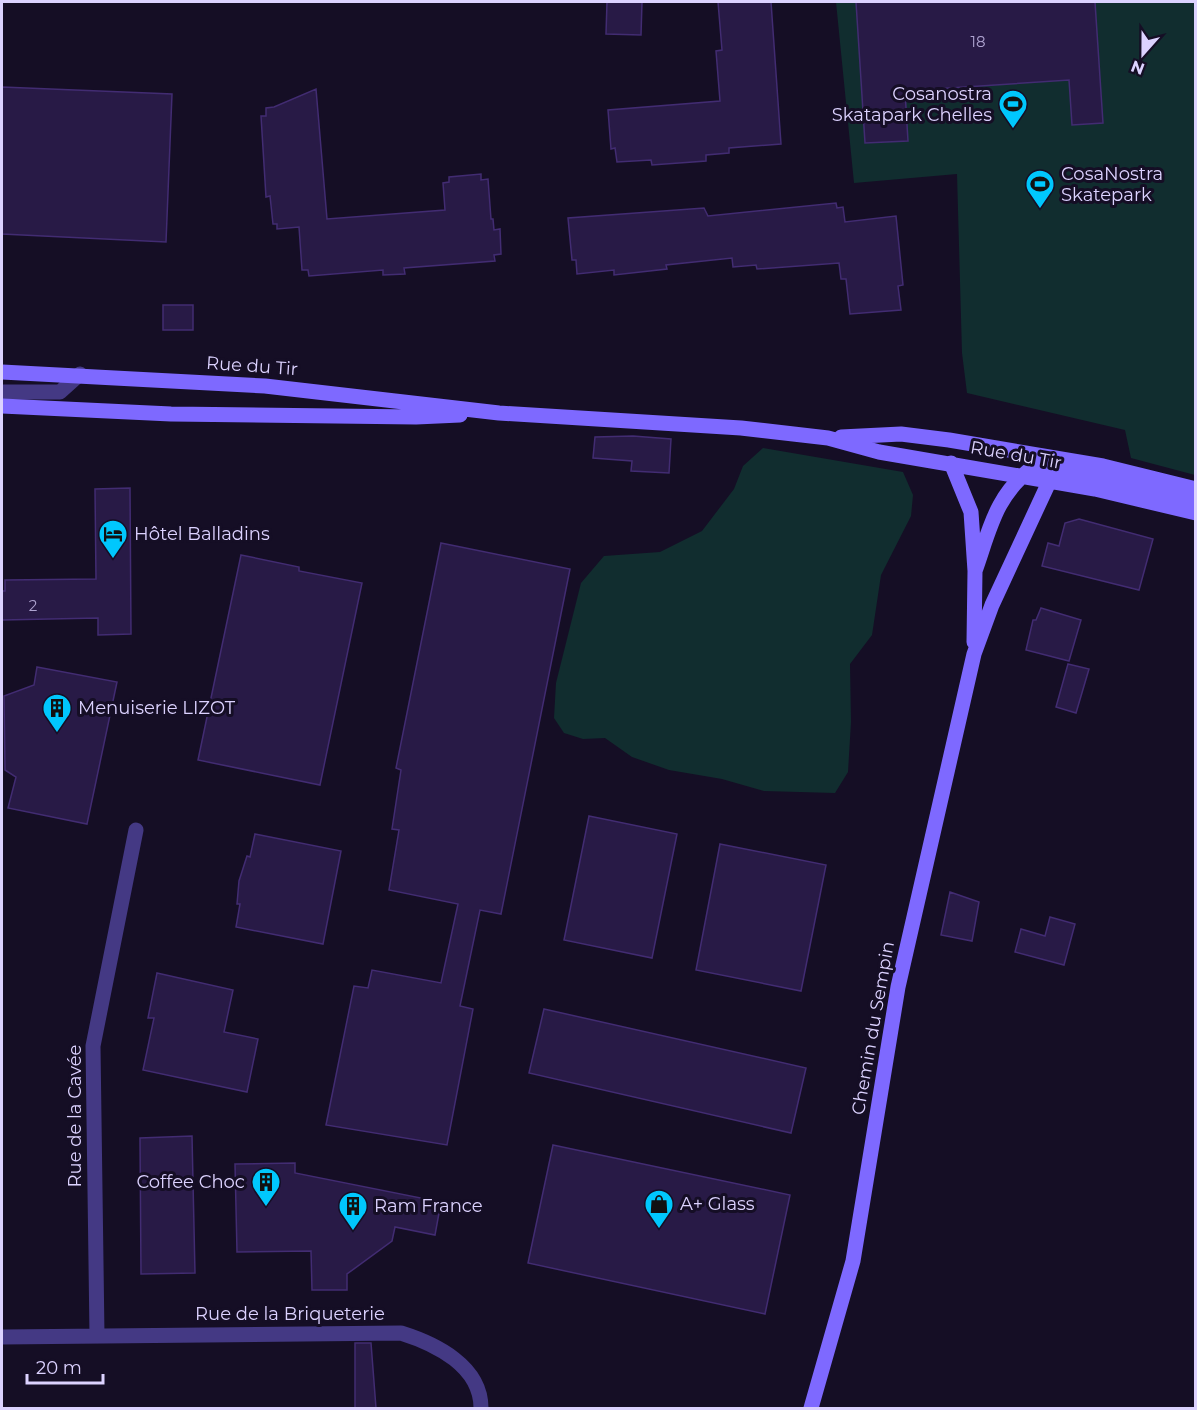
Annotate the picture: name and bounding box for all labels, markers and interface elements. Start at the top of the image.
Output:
north arrow [1113,24,1173,84]
house number: 18 [971,32,986,51]
text: N [1128,56,1147,79]
place label: Cosanostra Skatapark Chelles [832,83,992,126]
sports icon: Cosanostra Skatapark Chelles [997,88,1029,130]
place label: CosaNostra Skatepark [1061,163,1163,206]
sports icon: CosaNostra Skatepark [1024,168,1056,210]
street label: Rue du Tir [205,352,299,380]
street label: Rue du Tir [969,436,1063,474]
hotel icon: Hôtel Balladins [97,518,129,560]
place label: Hôtel Balladins [134,523,270,545]
house number: 2 [29,596,37,615]
building icon: Menuiserie LIZOT [41,692,73,734]
place label: Menuiserie LIZOT [78,697,236,719]
street label: Chemin du Sempin [847,939,899,1117]
street label: Rue de la Cavée [64,1044,86,1187]
building icon: Coffee Choc [250,1166,282,1208]
place label: Coffee Choc [136,1171,245,1193]
shop icon: A+ Glass [643,1188,675,1230]
building icon: Ram France [337,1190,369,1232]
place label: A+ Glass [680,1193,755,1215]
place label: Ram France [374,1195,483,1217]
street label: Rue de la Briqueterie [195,1303,385,1325]
scale bar [27,1347,104,1385]
text: 20 m [36,1357,82,1379]

